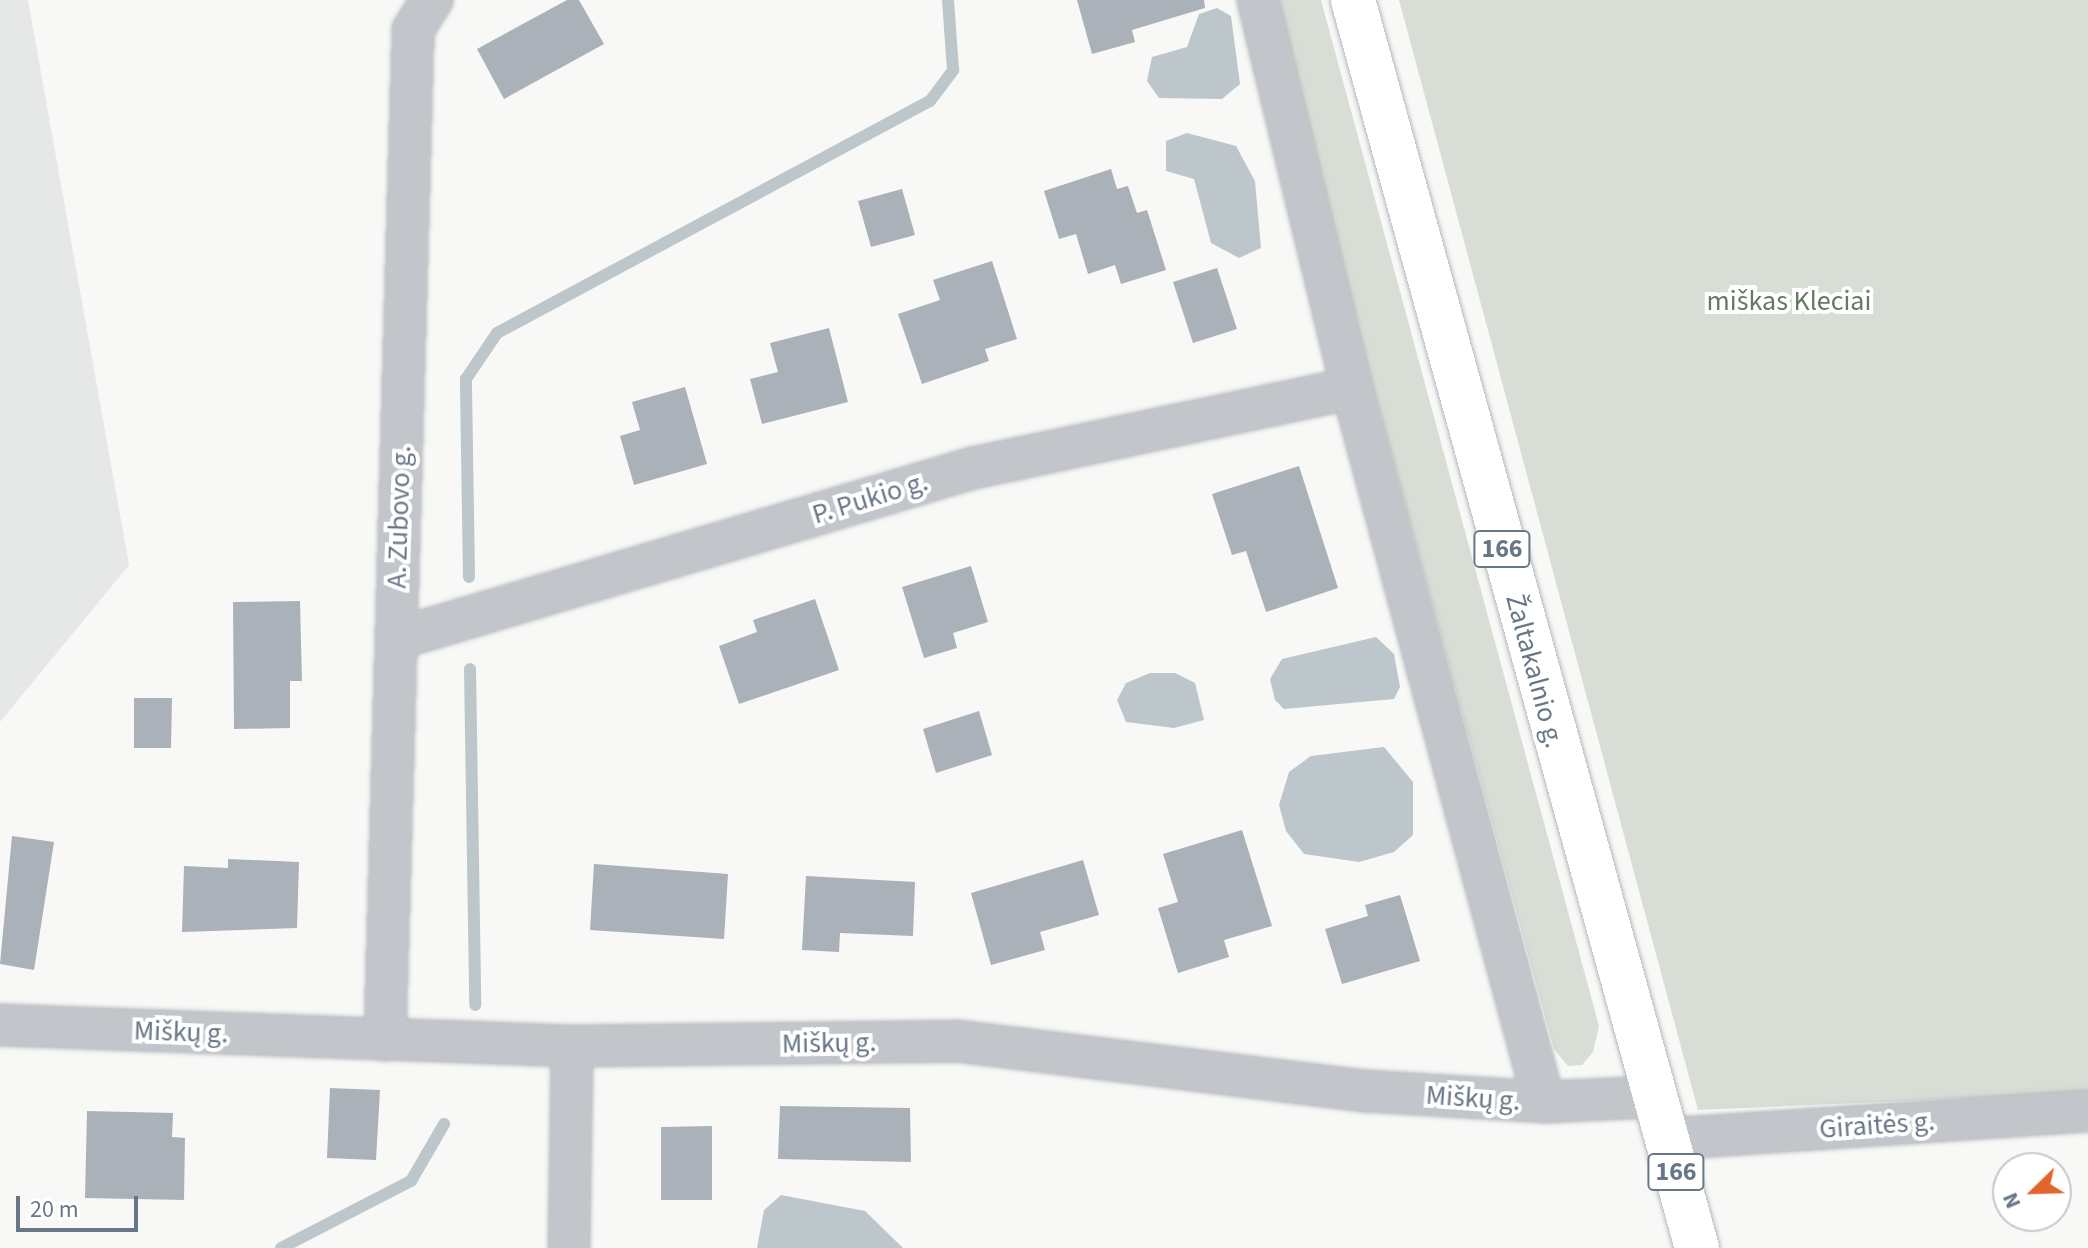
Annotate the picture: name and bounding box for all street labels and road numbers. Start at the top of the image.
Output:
street label: A. Zubovo g. [380,445,418,589]
street label: P. Pukio g. [808,465,932,531]
road number: 166 [1472,527,1532,571]
street label: Žaltakalnio g. [1498,590,1572,752]
street label: Miškų g. [133,1014,229,1050]
street label: Miškų g. [782,1025,876,1061]
street label: Miškų g. [1425,1078,1521,1118]
street label: Giraitės g. [1818,1104,1936,1146]
road number: 166 [1646,1150,1706,1194]

